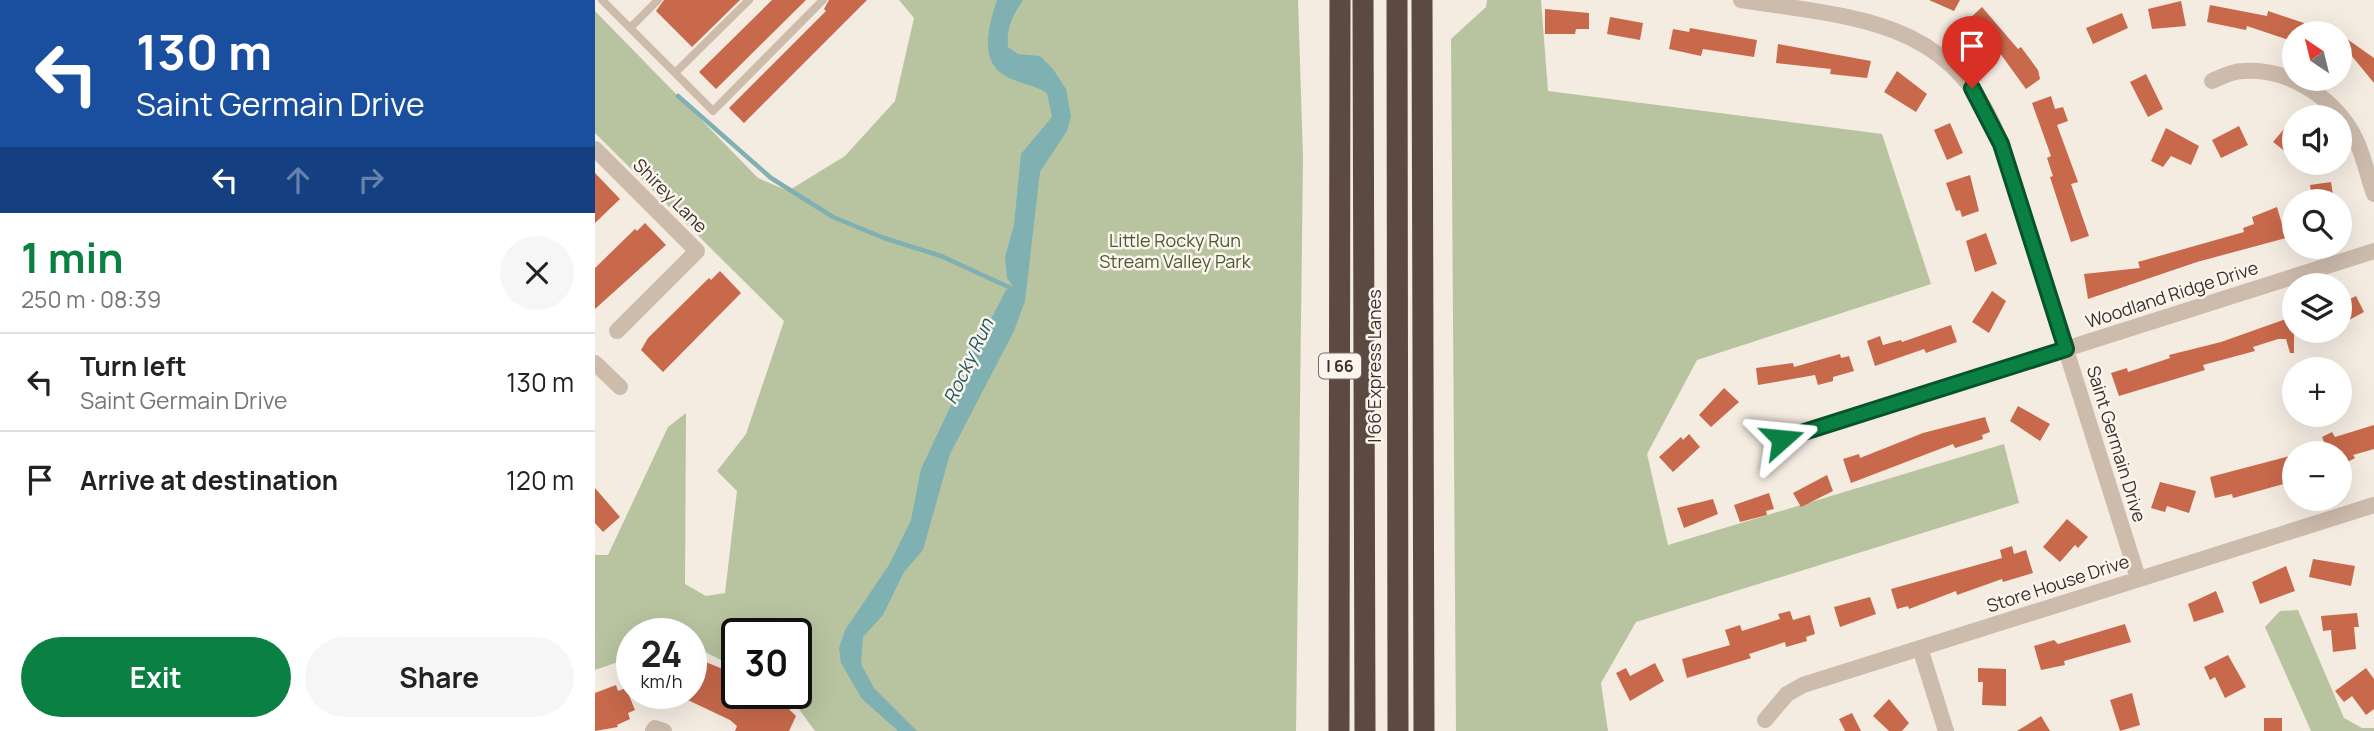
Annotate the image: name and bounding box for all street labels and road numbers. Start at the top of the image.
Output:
street label: Shirey Lane [628,153,713,238]
street label: Woodland Ridge Drive [2082,255,2261,333]
street label: I 66 Express Lanes [1362,289,1386,443]
road number: I 66 [1319,354,1361,378]
street label: Saint Germain Drive [2082,363,2152,525]
street label: Store House Drive [1983,549,2132,617]

